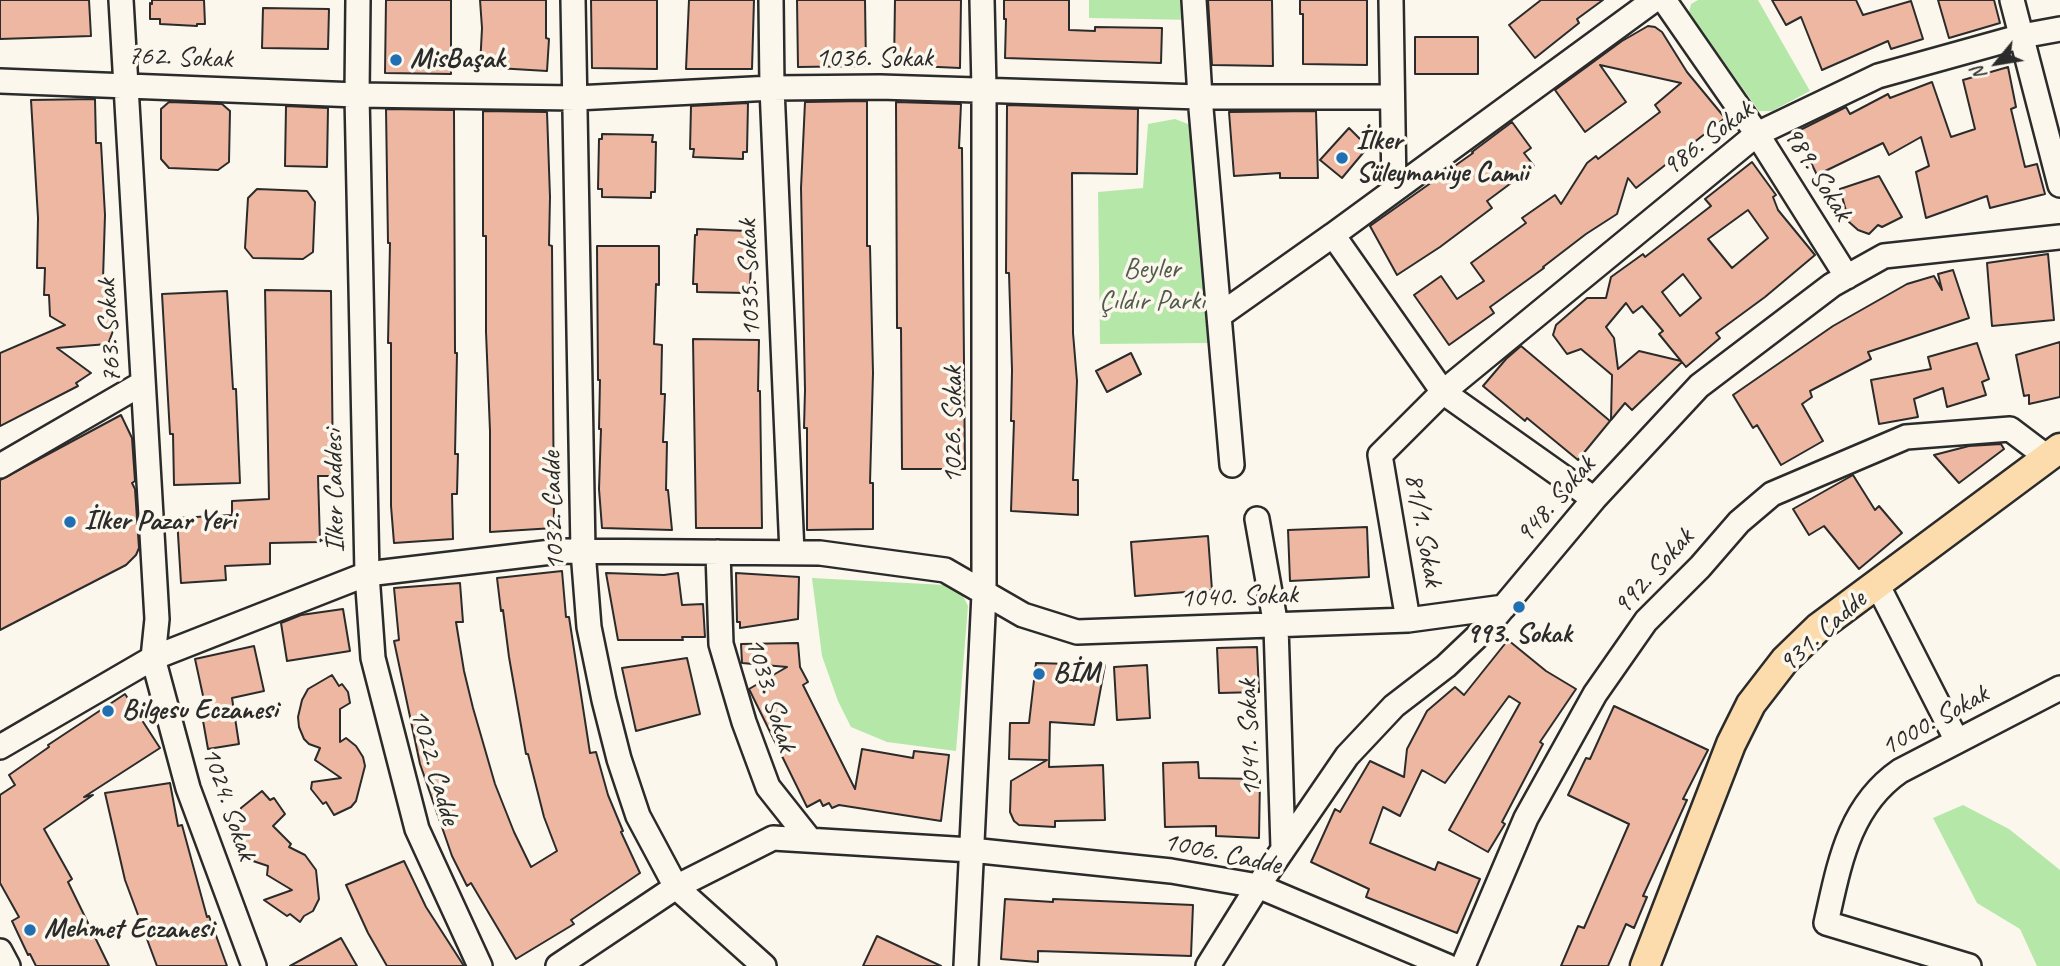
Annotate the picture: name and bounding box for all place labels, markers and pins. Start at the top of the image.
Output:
place label: MisBaşak [410,43,505,77]
marker: MisBaşak [388,52,404,68]
place label: İlker Süleymaniye Camii [1356,125,1528,191]
marker: İlker Süleymaniye Camii [1334,150,1350,166]
place label: İlker Pazar Yeri [84,505,236,539]
marker: İlker Pazar Yeri [62,514,78,530]
marker: 993. Sokak [1511,599,1527,615]
place label: 993. Sokak [1466,618,1572,652]
place label: BİM [1053,657,1099,691]
marker: BİM [1031,666,1047,682]
place label: Bilgesu Eczanesi [122,694,278,728]
marker: Bilgesu Eczanesi [100,703,116,719]
place label: Mehmet Eczanesi [44,913,213,947]
marker: Mehmet Eczanesi [22,922,38,938]

